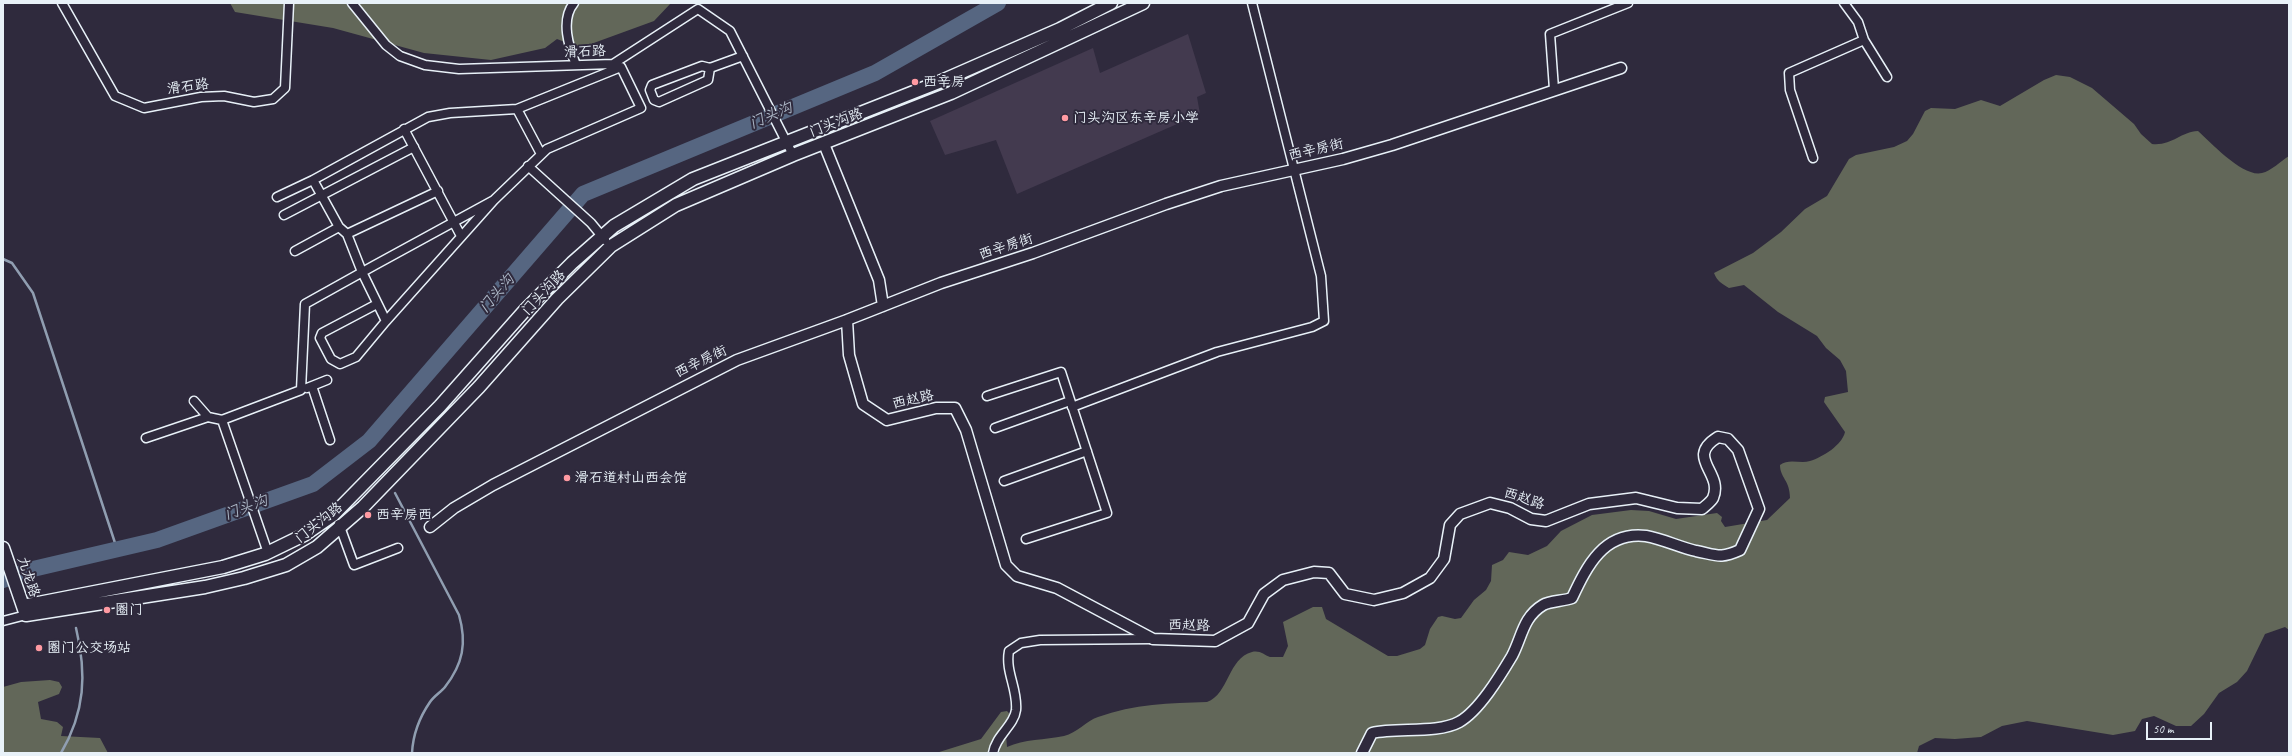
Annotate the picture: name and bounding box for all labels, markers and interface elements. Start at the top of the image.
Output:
street label: 滑石路 [564,43,606,61]
place label: 西辛房 [923,74,965,90]
street label: 滑石路 [166,76,210,98]
marker: 西辛房 [910,77,920,87]
water label: 门头沟 [747,99,795,133]
street label: 门头沟路 [807,105,865,141]
place label: 门头沟区东辛房小学 [1073,110,1199,126]
marker: 门头沟区东辛房小学 [1060,113,1070,123]
street label: 西辛房街 [1287,136,1345,164]
street label: 西辛房街 [977,230,1035,264]
street label: 门头沟路 [519,267,569,319]
water label: 门头沟 [475,271,519,317]
street label: 西辛房街 [672,342,730,382]
street label: 西赵路 [891,387,935,413]
place label: 滑石道村山西会馆 [575,470,687,486]
marker: 滑石道村山西会馆 [562,473,572,483]
street label: 西赵路 [1501,485,1547,513]
water label: 门头沟 [222,492,270,524]
street label: 门头沟路 [292,499,346,547]
place label: 西辛房西 [376,507,432,523]
marker: 西辛房西 [363,510,373,520]
street label: 九龙路 [13,554,43,600]
place label: 圈门 [115,602,143,618]
marker: 圈门 [102,605,112,615]
street label: 西赵路 [1168,617,1210,635]
place label: 圈门公交场站 [47,640,131,656]
marker: 圈门公交场站 [34,643,44,653]
scale bar [2148,714,2214,740]
text: 50 m [2153,721,2173,737]

